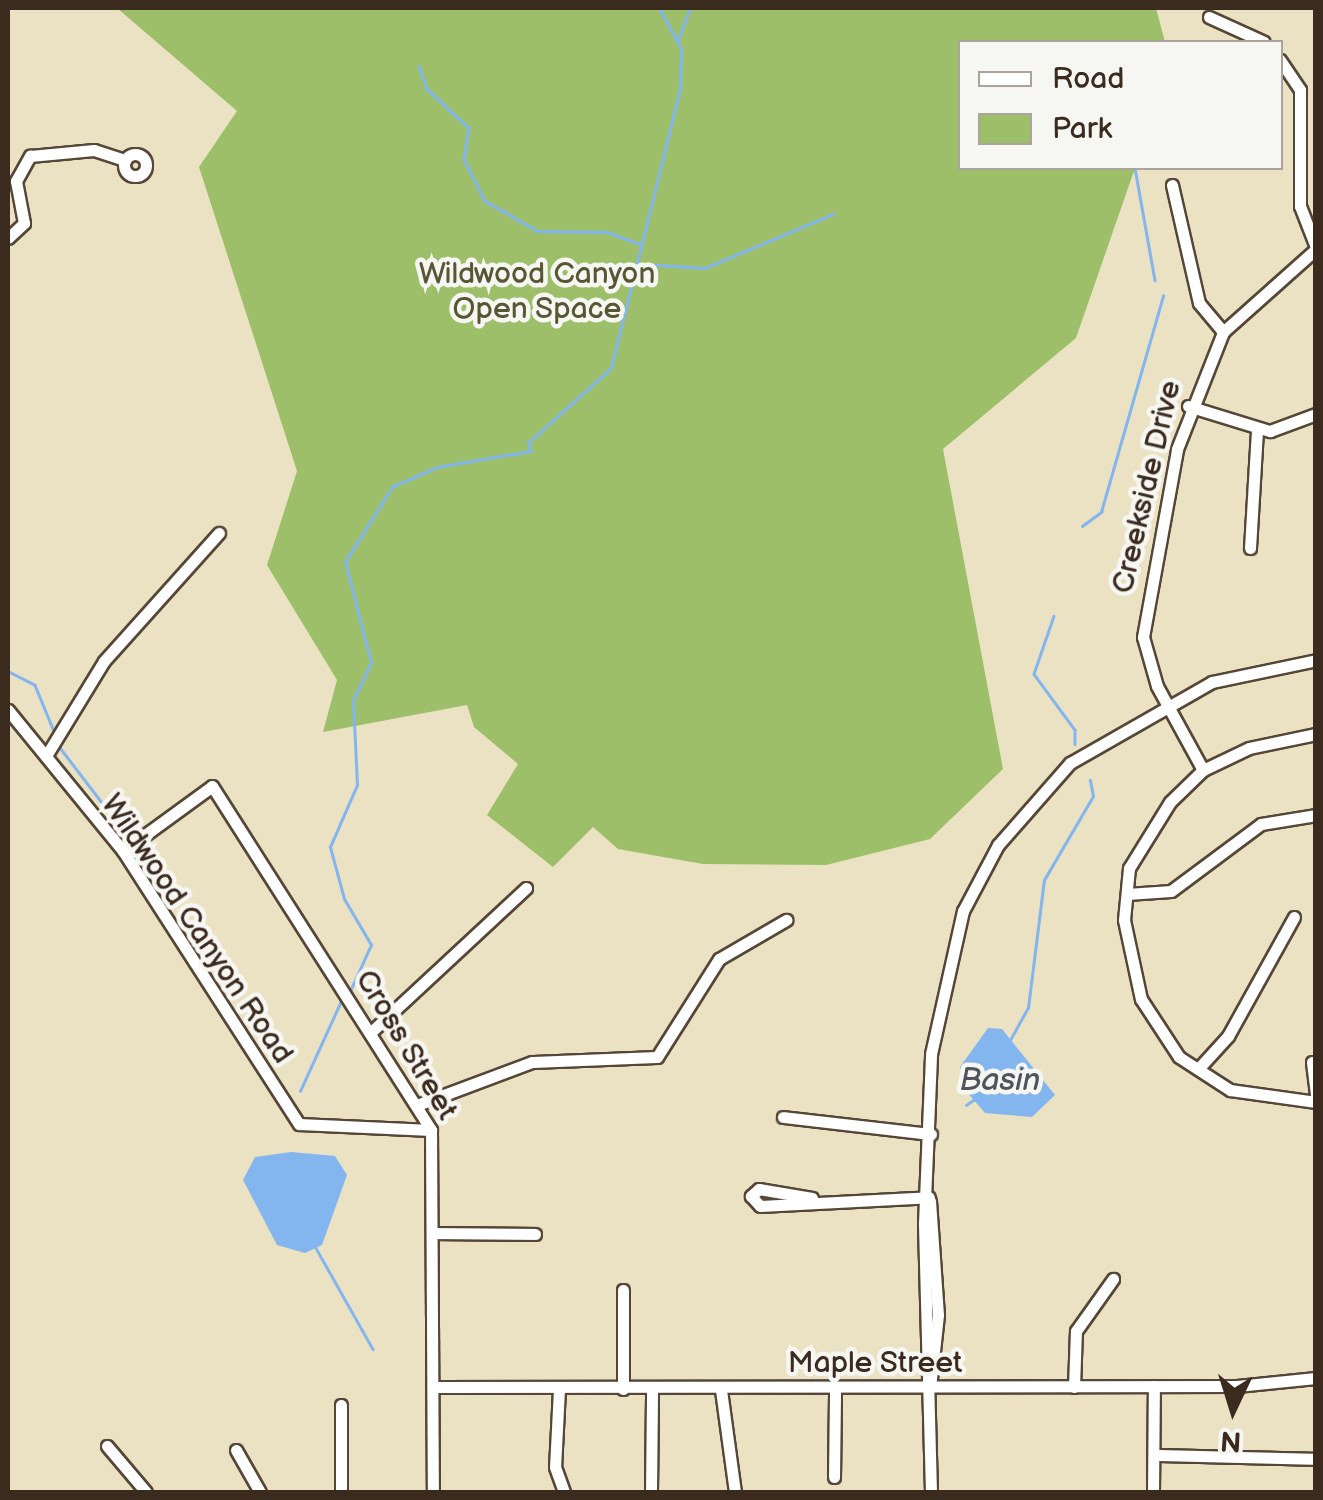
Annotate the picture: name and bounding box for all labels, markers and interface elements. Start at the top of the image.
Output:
legend [958,40,1283,170]
text: Road [1052,61,1125,97]
text: Park [1052,111,1112,147]
park label: Wildwood Canyon Open Space [419,256,655,326]
street label: Creekside Drive [1105,377,1189,597]
street label: Wildwood Canyon Road [93,787,301,1071]
street label: Cross Street [347,963,465,1127]
water label: Basin [960,1062,1040,1100]
street label: Maple Street [787,1345,963,1381]
north arrow [1183,1360,1283,1460]
text: N [1219,1423,1243,1458]

